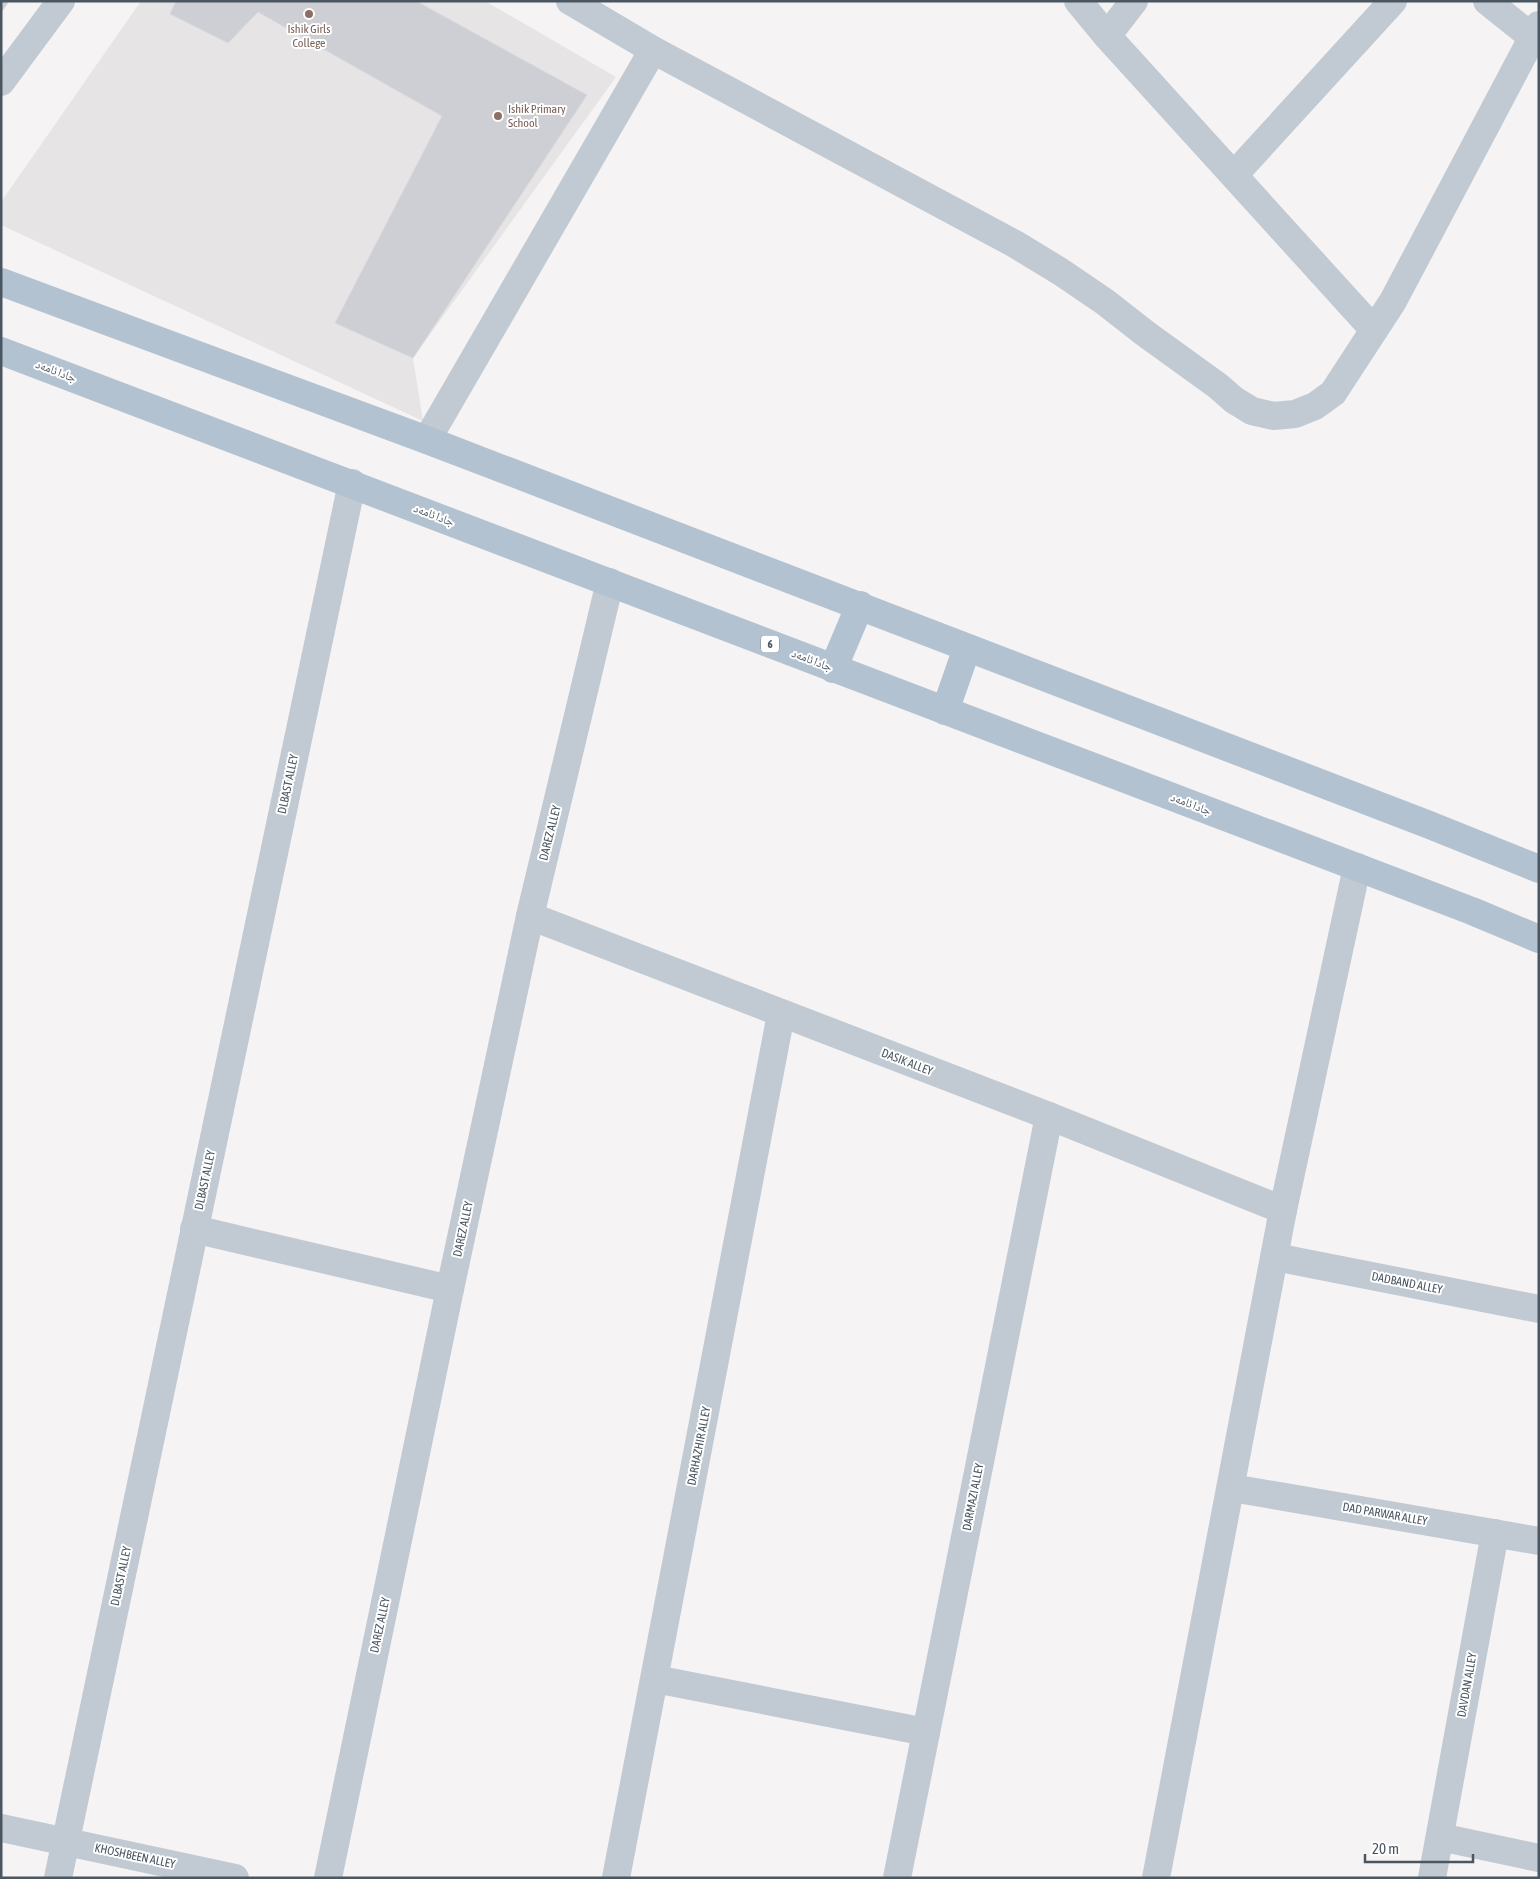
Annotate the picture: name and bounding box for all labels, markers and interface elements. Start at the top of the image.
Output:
marker: Ishik Girls College [303,8,315,20]
place label: Ishik Girls College [288,22,330,50]
place label: Ishik Primary School [508,102,566,130]
marker: Ishik Primary School [492,110,504,122]
street label: جادا ئامەد [34,357,79,385]
street label: جادا ئامەد [412,501,457,529]
road number: 6 [761,636,779,652]
street label: جادا ئامەد [790,646,835,674]
street label: DLBAST ALLEY [275,752,301,815]
street label: جادا ئامەد [1169,790,1214,818]
street label: DAREZ ALLEY [536,803,564,862]
street label: DASIK ALLEY [879,1046,935,1078]
street label: DLBAST ALLEY [192,1148,218,1211]
street label: DAREZ ALLEY [450,1199,476,1258]
street label: DADBAND ALLEY [1370,1269,1444,1297]
street label: DARHAZHIR ALLEY [684,1405,714,1487]
street label: DARMAZI ALLEY [960,1462,987,1532]
street label: DAD PARWAR ALLEY [1342,1500,1429,1528]
street label: DLBAST ALLEY [108,1544,134,1607]
street label: DAREZ ALLEY [367,1595,393,1654]
street label: DAVDAN ALLEY [1454,1651,1480,1718]
scale bar [1365,1832,1472,1864]
text: 20 m [1372,1840,1399,1857]
street label: KHOSHBEEN ALLEY [93,1841,177,1872]

